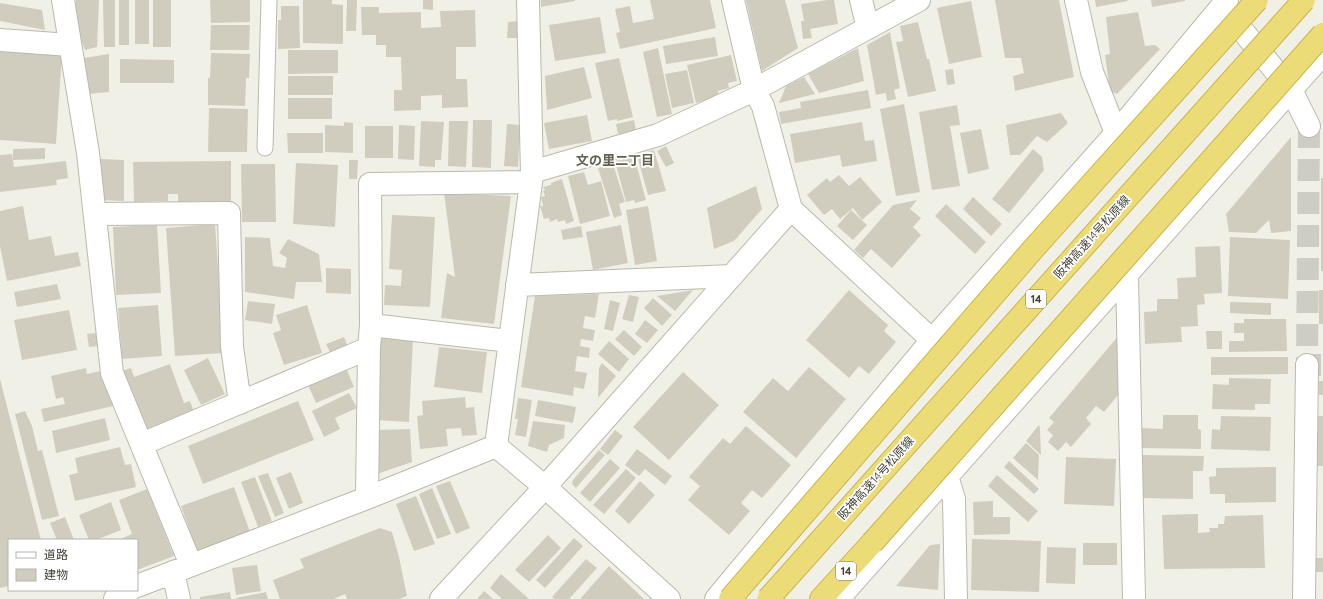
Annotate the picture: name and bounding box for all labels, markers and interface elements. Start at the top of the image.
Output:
district label: 文の里二丁目 [576,152,654,168]
street label: 阪神高速14号松原線 [1050,192,1133,281]
road number: 14 [1026,290,1046,308]
street label: 阪神高速14号松原線 [834,433,917,522]
legend [8,539,138,591]
text: 道路 [44,547,68,562]
road number: 14 [836,562,856,580]
text: 建物 [44,567,68,582]

